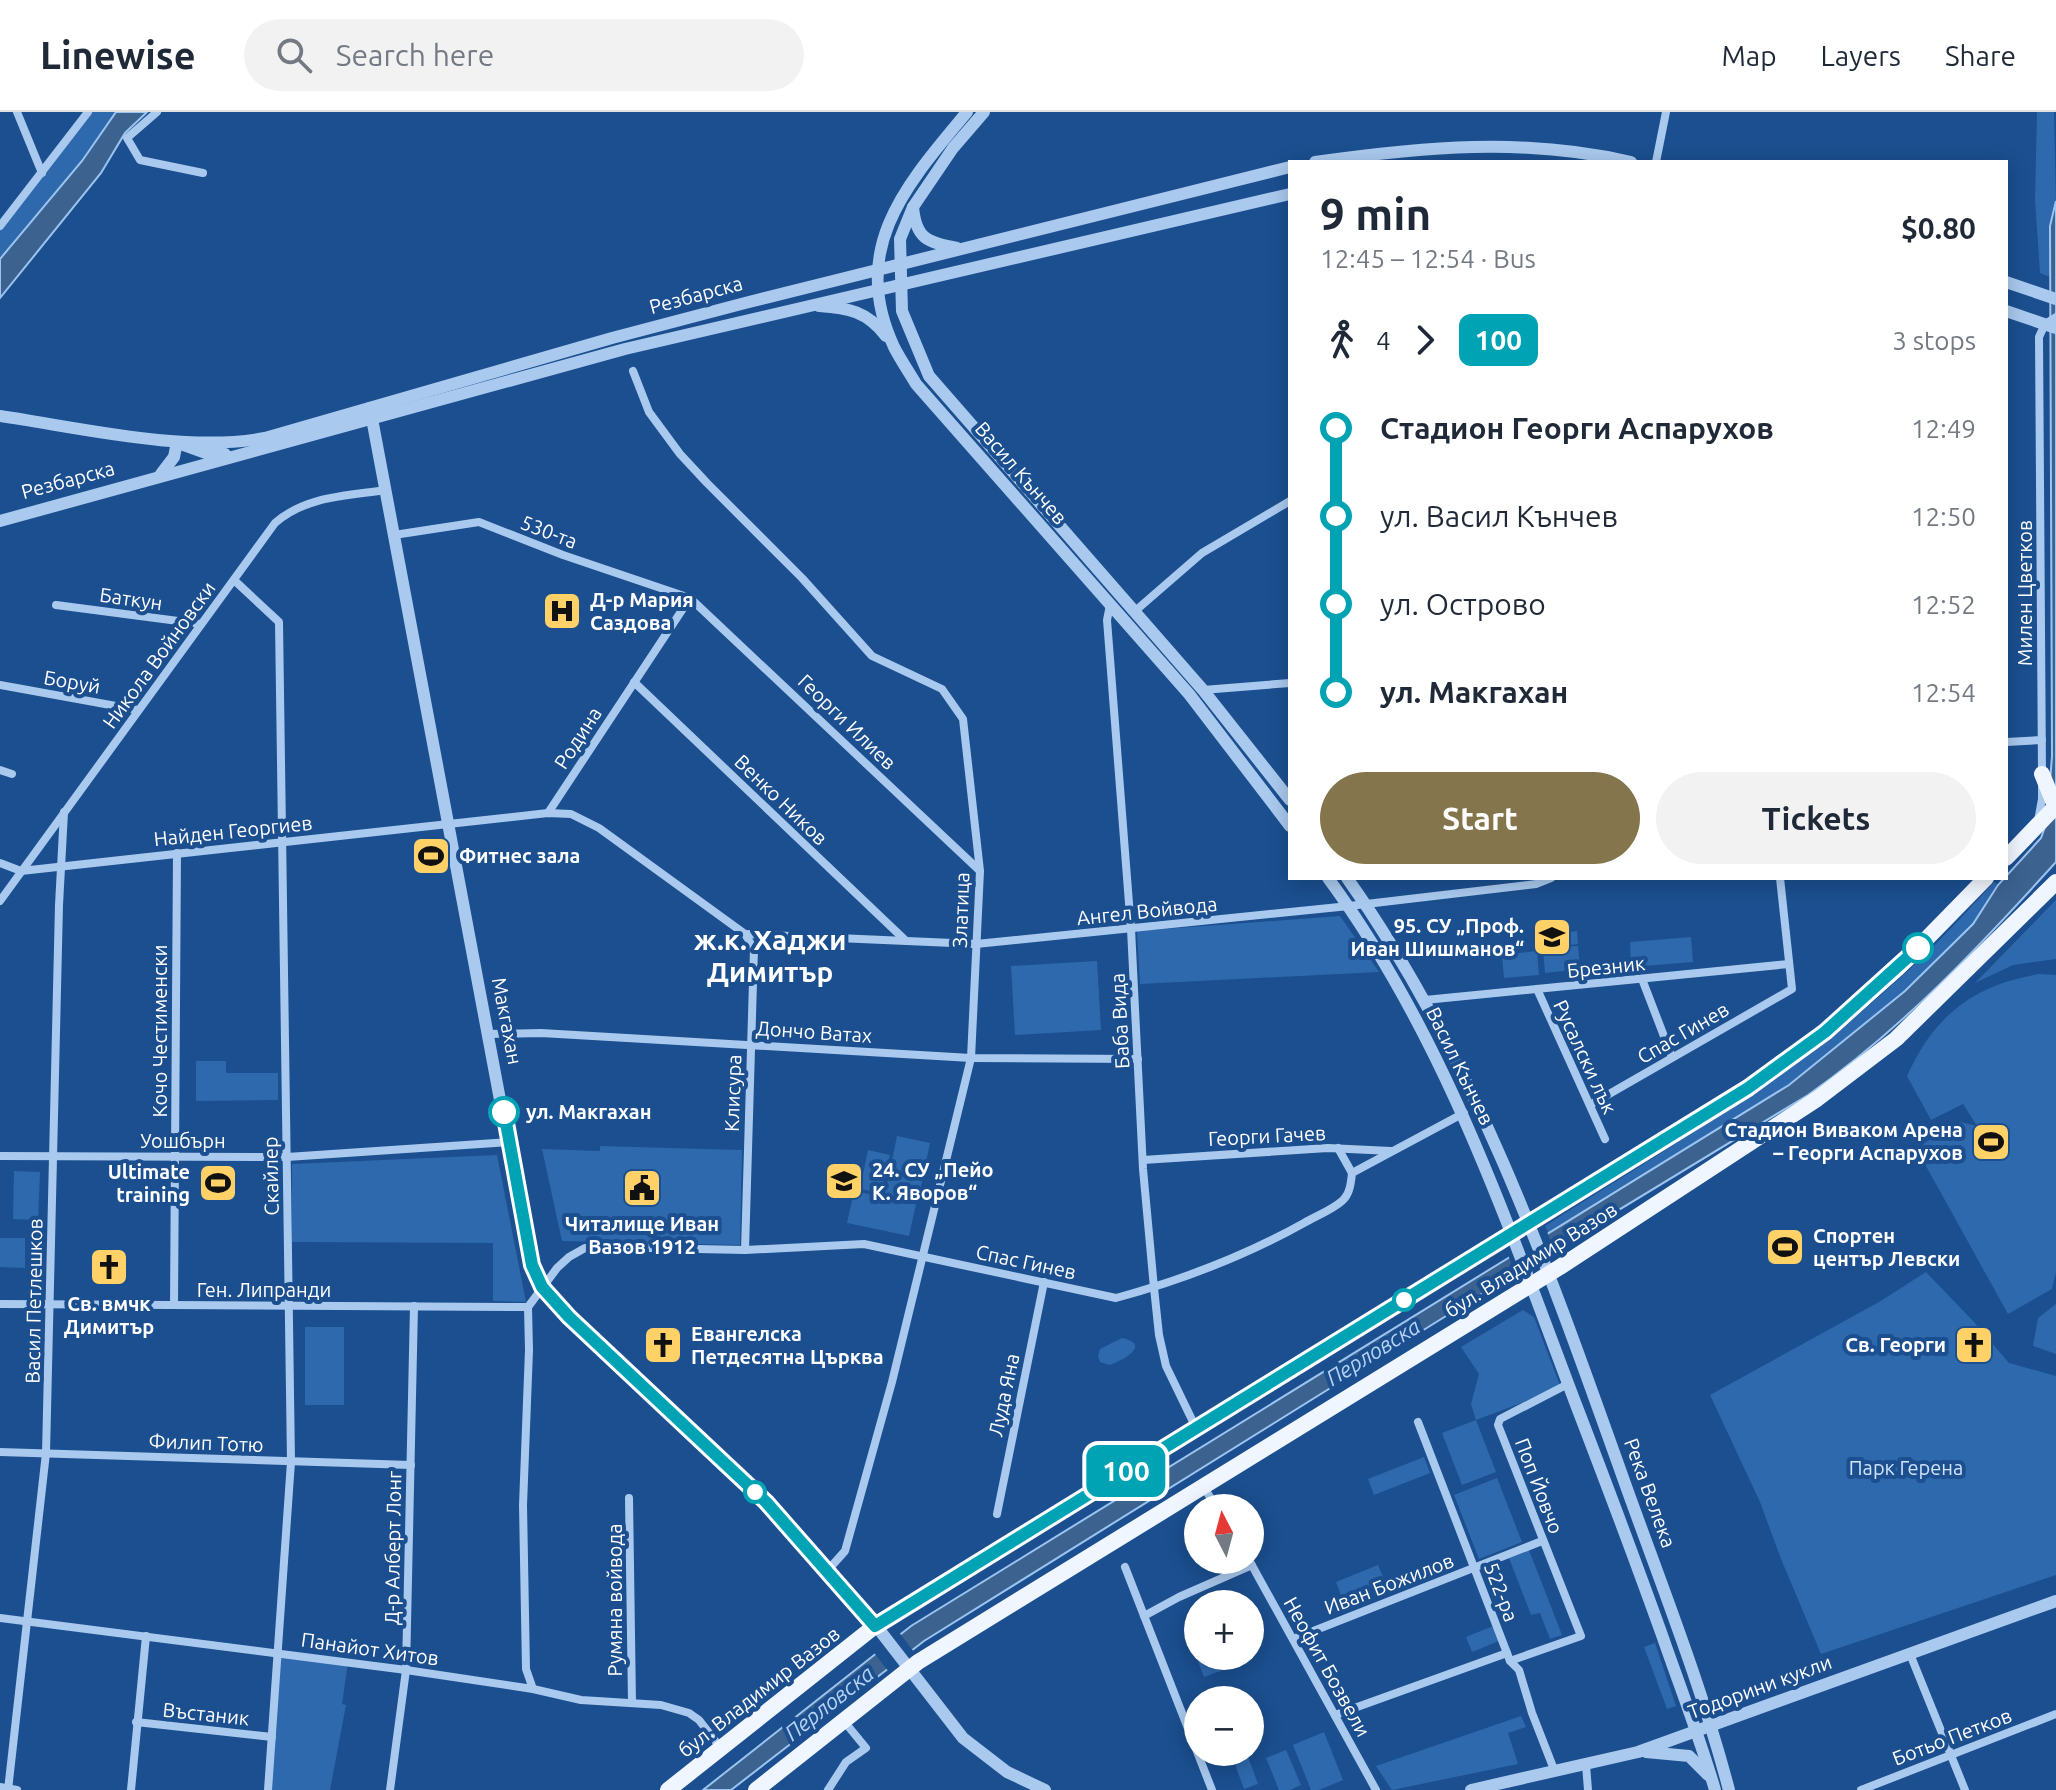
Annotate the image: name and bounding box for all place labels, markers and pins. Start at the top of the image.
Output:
place label: Д-р Мария Саздова [590,588,694,634]
hospital icon: Д-р Мария Саздова [541,590,583,632]
sports icon: Фитнес зала [410,835,452,877]
place label: Фитнес зала [459,844,580,867]
place label: 95. СУ „Проф. Иван Шишманов“ [1350,914,1524,960]
school or university icon: 95. СУ „Проф. Иван Шишманов“ [1531,916,1573,958]
unlabelled marker [1903,933,1933,963]
marker: ул. Макгахан [489,1097,519,1127]
place label: ул. Макгахан [526,1100,651,1123]
place label: Стадион Виваком Арена – Георги Аспарухов [1725,1118,1963,1164]
sports icon: Стадион Виваком Арена – Георги Аспарухов [1970,1121,2012,1163]
place label: 24. СУ „Пейо К. Яворов“ [872,1158,993,1204]
place label: Ultimate training [108,1160,190,1206]
school or university icon: 24. СУ „Пейо К. Яворов“ [823,1160,865,1202]
sports icon: Ultimate training [197,1162,239,1204]
public building icon: Читалище Иван Вазов 1912 [621,1167,663,1209]
place label: Читалище Иван Вазов 1912 [565,1212,719,1258]
place label: Спортен център Левски [1813,1224,1960,1270]
sports icon: Спортен център Левски [1764,1226,1806,1268]
church icon: Св. вмчк Димитър [88,1246,130,1288]
unlabelled marker [1393,1289,1415,1311]
place label: Св. вмчк Димитър [64,1292,154,1338]
place label: Евангелска Петдесятна Църква [691,1322,884,1368]
church icon: Евангелска Петдесятна Църква [642,1324,684,1366]
church icon: Св. Георги [1953,1324,1995,1366]
place label: Св. Георги [1845,1333,1946,1356]
unlabelled marker [744,1481,766,1503]

